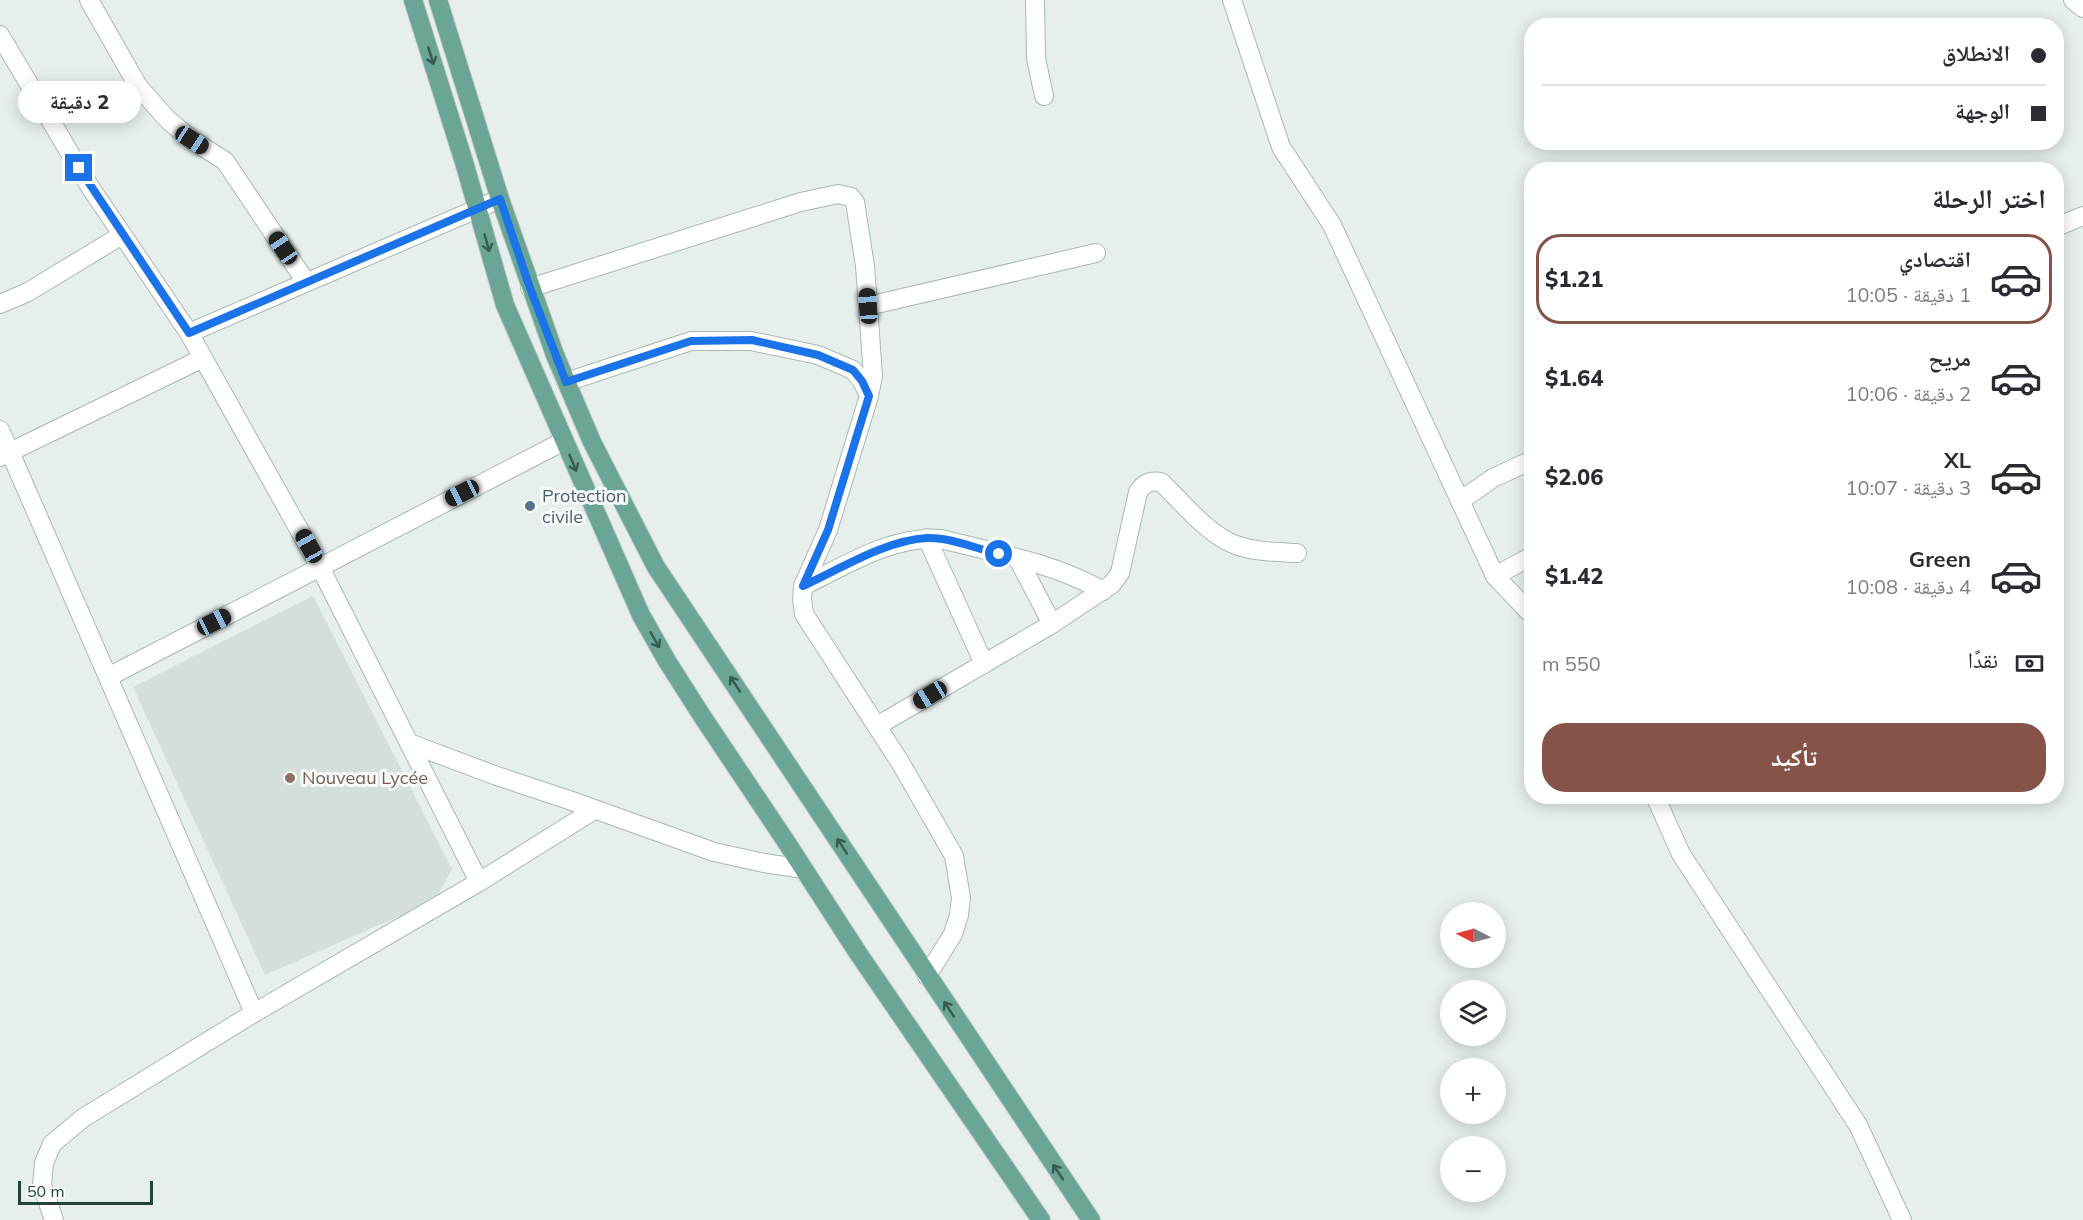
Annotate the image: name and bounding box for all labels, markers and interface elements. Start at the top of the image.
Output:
text: الانطلاق [1942,39,2010,67]
one-way arrow [426,46,437,65]
callout: 2 دقيقة [17,81,140,123]
text: 2 دقيقة [50,89,109,114]
text: الوجهة [1955,97,2010,125]
car [172,123,212,157]
route end [65,154,92,181]
text: اختر الرحلة [1932,181,2046,215]
car [265,228,301,268]
one-way arrow [482,233,493,252]
text: اقتصادي [1899,245,1971,273]
icon: car [1989,252,2043,306]
text: $1.21 [1545,265,1604,293]
text: 1 دقيقة · 10:05 [1845,282,1971,307]
car [858,287,878,325]
text: مريح [1928,344,1971,372]
icon: car [1989,351,2043,405]
text: $1.64 [1545,364,1604,392]
text: 2 دقيقة · 10:06 [1845,381,1971,406]
text: XL [1944,446,1971,474]
icon: car [1989,450,2043,504]
one-way arrow [568,453,579,472]
text: $2.06 [1545,463,1604,491]
text: 3 دقيقة · 10:07 [1845,475,1971,500]
car [442,477,482,509]
place label: Protection civile [542,484,626,528]
marker: Protection civile [523,499,537,513]
car [292,526,326,566]
route start [985,540,1012,567]
text: Green [1909,545,1971,573]
icon: car [1989,549,2043,603]
text: $1.42 [1545,562,1604,590]
text: 4 دقيقة · 10:08 [1845,574,1971,599]
car [194,606,234,638]
one-way arrow [649,631,661,648]
text: نقدًا [1968,646,1998,674]
icon: cash [2013,647,2046,680]
text: 550 m [1542,651,1601,676]
one-way arrow [729,676,741,693]
car [910,678,950,712]
button: تأكيد [1542,723,2046,792]
place label: Nouveau Lycée [302,766,428,789]
marker: Nouveau Lycée [283,771,297,785]
one-way arrow [836,838,849,855]
north arrow [1440,902,1506,968]
map controls [1440,902,1506,1202]
button: layers [1440,980,1506,1046]
one-way arrow [943,1001,956,1018]
button: + [1440,1058,1506,1124]
button: − [1440,1136,1506,1202]
one-way arrow [1052,1164,1064,1180]
scale bar [18,1178,153,1206]
text: 50 m [27,1181,64,1201]

